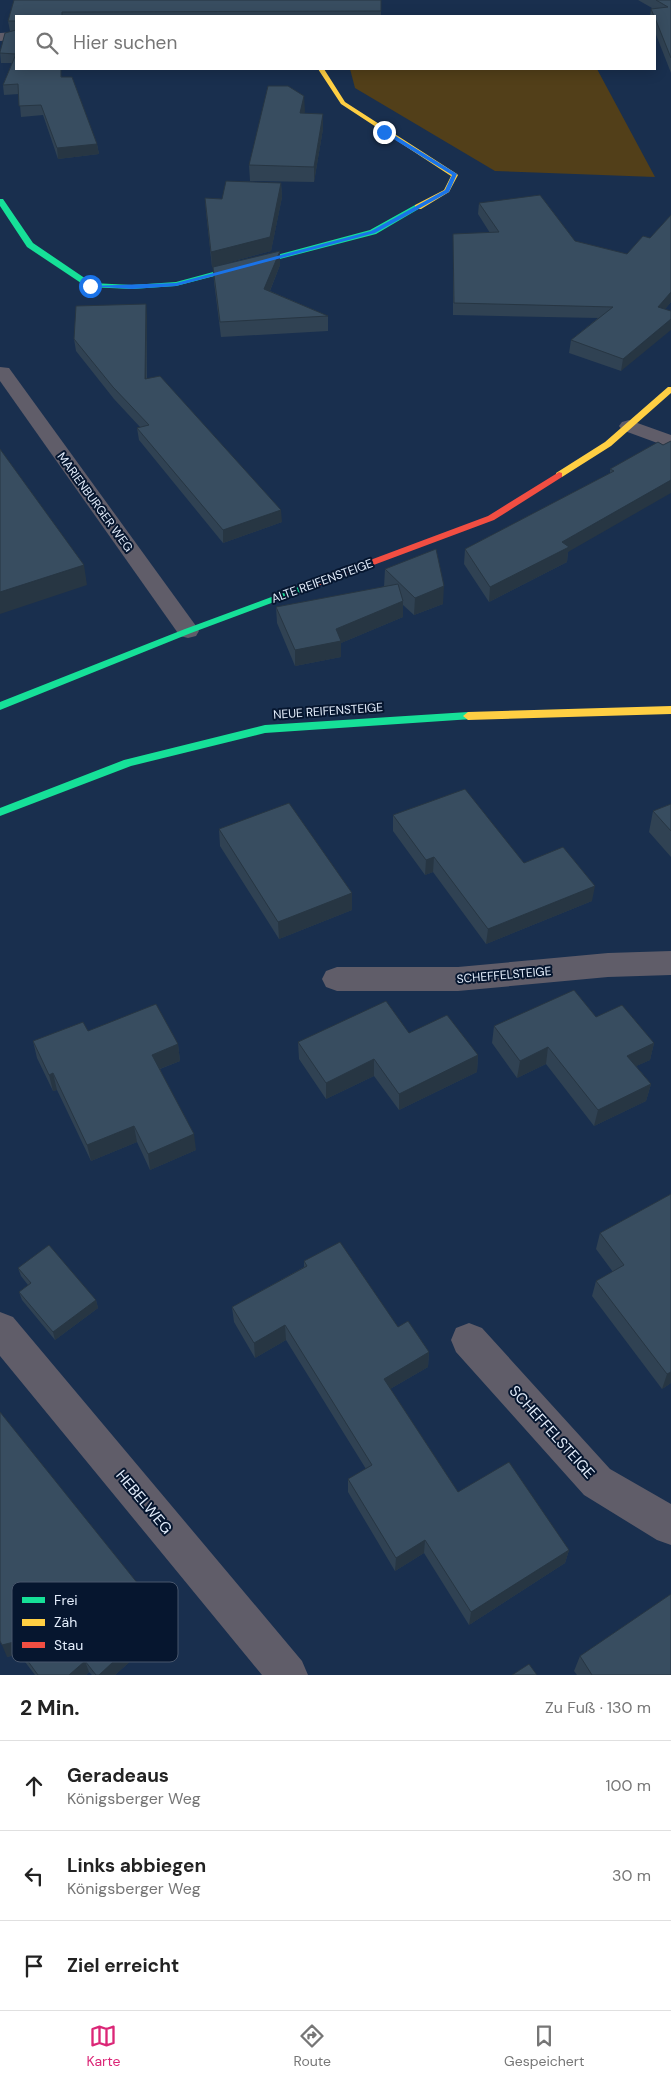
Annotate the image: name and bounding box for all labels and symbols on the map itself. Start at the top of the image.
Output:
route end [373,121,396,144]
route start [79,275,102,298]
street label: MARIENBURGER WEG [54,449,136,555]
street label: ALTE REIFENSTEIGE [269,555,375,607]
street label: NEUE REIFENSTEIGE [273,699,384,723]
street label: SCHEFFELSTEIGE [456,963,552,987]
street label: SCHEFFELSTEIGE [505,1381,599,1483]
street label: HEBELWEG [111,1466,177,1538]
legend [12,1582,178,1662]
text: Frei [54,1591,78,1609]
text: Zäh [54,1613,77,1631]
text: Stau [54,1636,83,1654]

